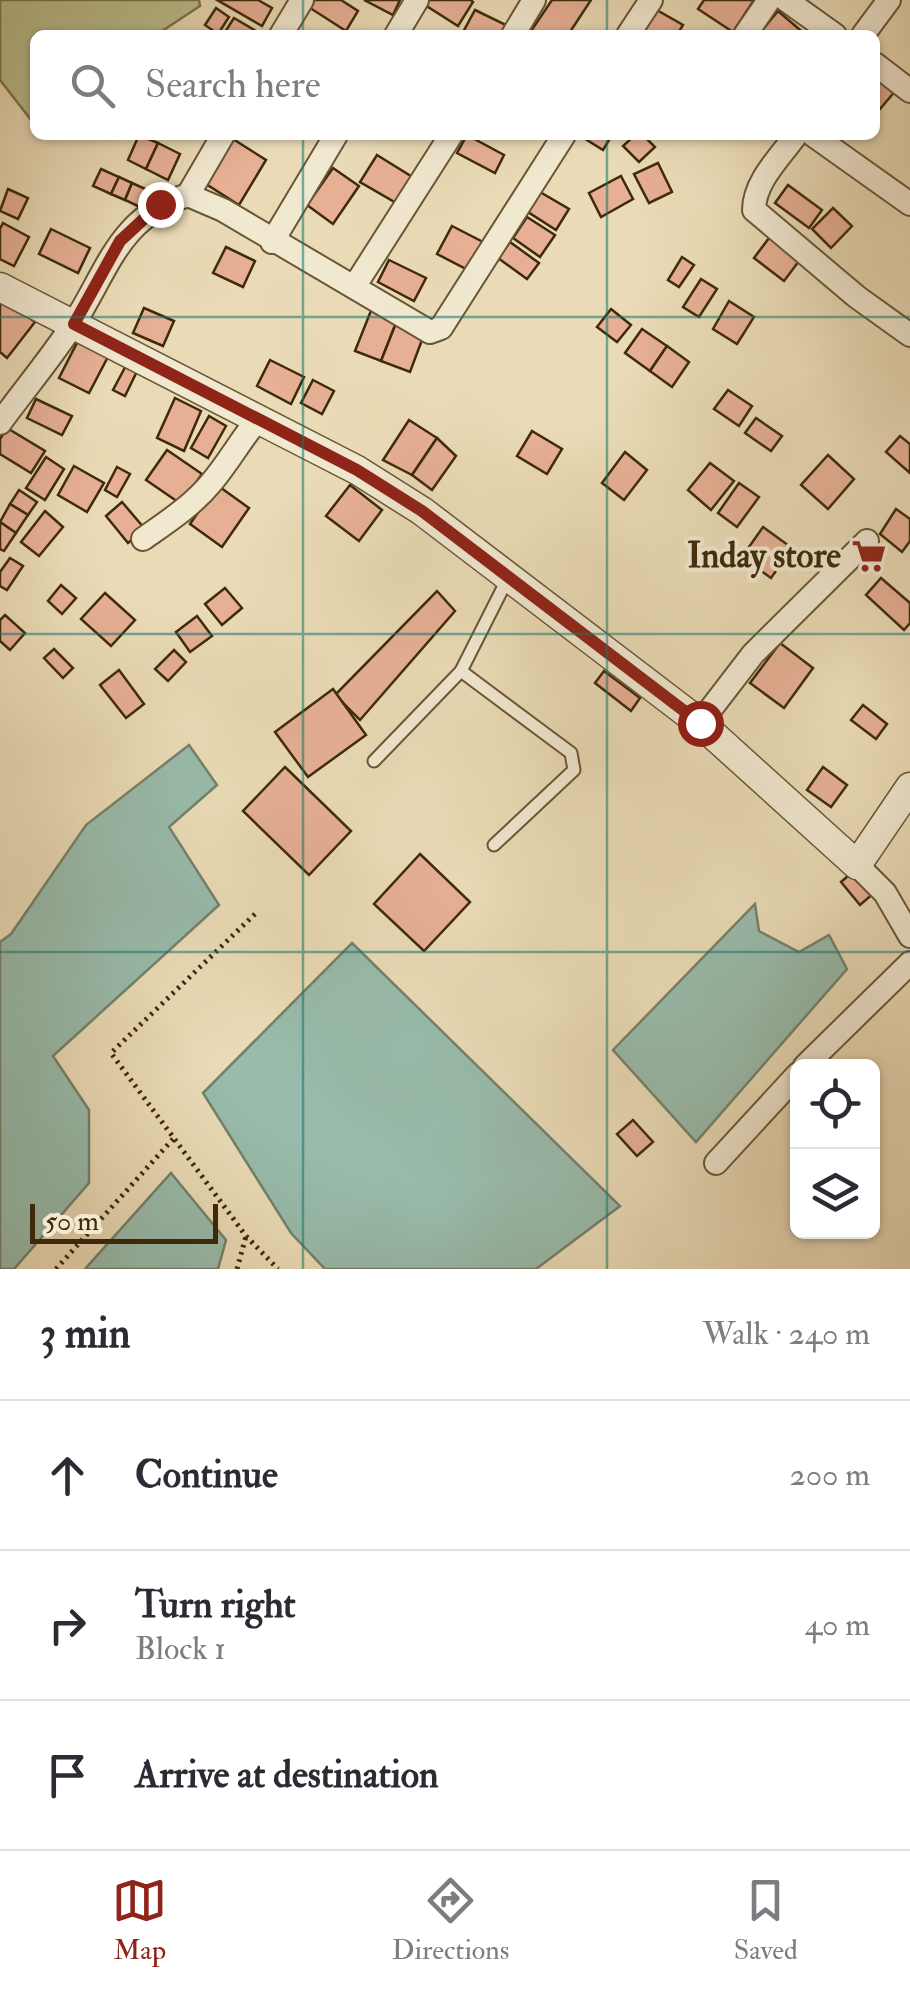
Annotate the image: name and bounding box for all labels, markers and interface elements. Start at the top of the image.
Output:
search box [30,30,880,140]
icon: search [65,58,120,113]
text: Search here [145,61,321,109]
route end [138,182,184,228]
place label: Inday store [687,534,841,579]
supermarket icon: Inday store [850,537,888,575]
route start [678,701,724,747]
map controls [790,1059,880,1239]
button: locate [790,1059,880,1149]
button: layers [790,1149,880,1239]
scale bar [30,1199,218,1244]
text: 50 m [45,1204,99,1239]
text: 3 min [40,1308,130,1360]
text: Walk · 240 m [702,1314,870,1354]
icon: ahead [40,1448,95,1503]
text: Continue [135,1451,278,1499]
text: 200 m [789,1455,870,1495]
text: Turn right [135,1581,296,1629]
icon: right [40,1598,95,1653]
text: 40 m [805,1605,870,1645]
text: Block 1 [135,1629,226,1669]
icon: arrive [40,1748,95,1803]
text: Arrive at destination [135,1751,439,1799]
tab: Map [112,1873,167,1968]
tab: Directions [392,1873,509,1968]
tab: Saved [734,1873,798,1968]

